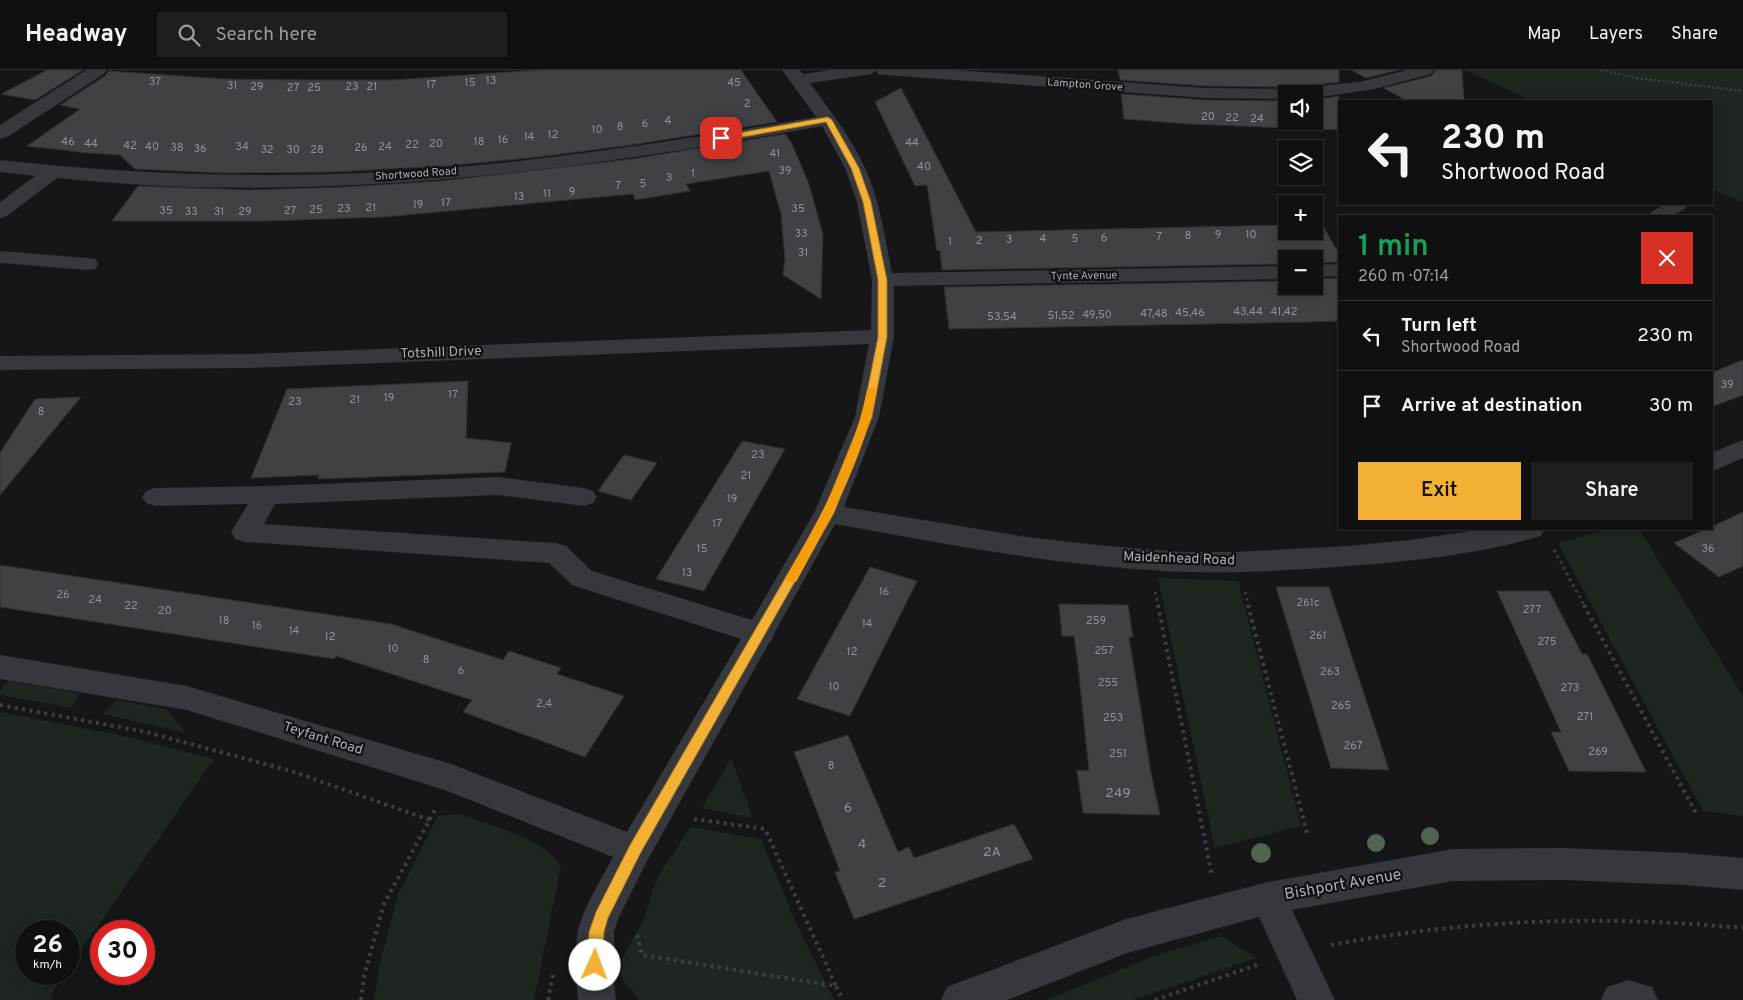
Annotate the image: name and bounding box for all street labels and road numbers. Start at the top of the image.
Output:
street label: Lampton Grove [1047,75,1123,95]
street label: Shortwood Road [375,164,457,184]
street label: Tynte Avenue [1050,268,1118,284]
street label: Totshill Drive [400,343,482,363]
street label: Maidenhead Road [1123,549,1235,569]
street label: Teyfant Road [281,719,365,759]
street label: Bishport Avenue [1283,865,1403,905]

